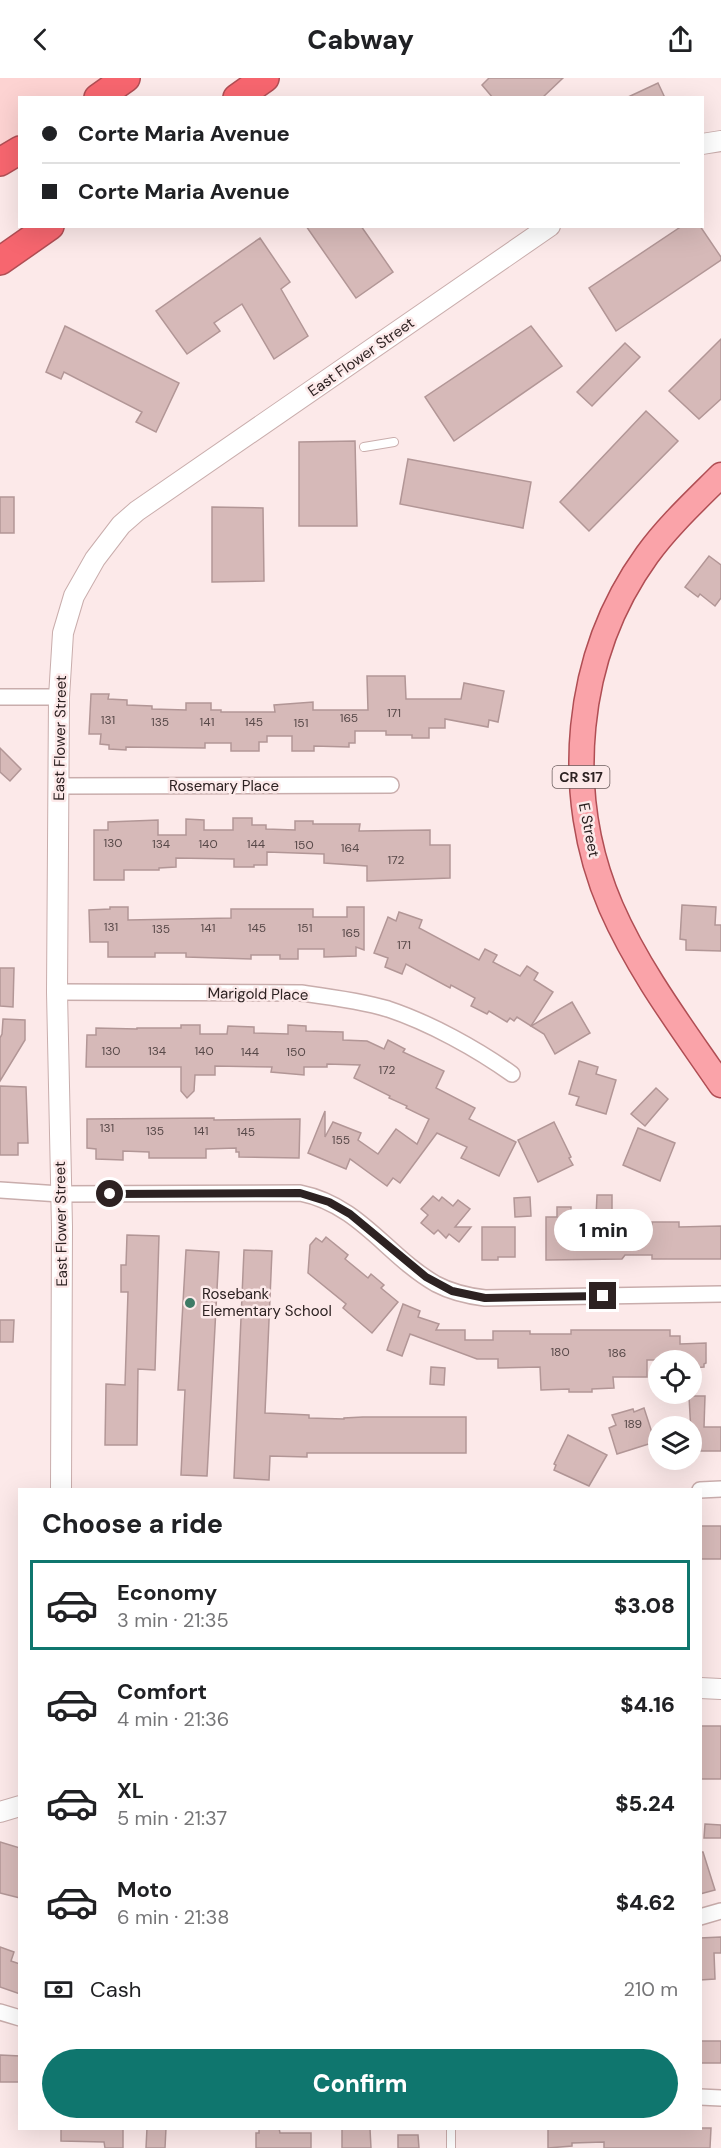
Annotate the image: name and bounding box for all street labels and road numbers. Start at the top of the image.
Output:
street label: East Flower Street [304,313,418,401]
street label: East Flower Street [49,675,71,801]
road number: CR S17 [552,766,610,788]
street label: Rosemary Place [169,776,279,796]
street label: E Street [574,801,604,859]
street label: Marigold Place [207,983,309,1005]
street label: East Flower Street [50,1161,72,1287]

